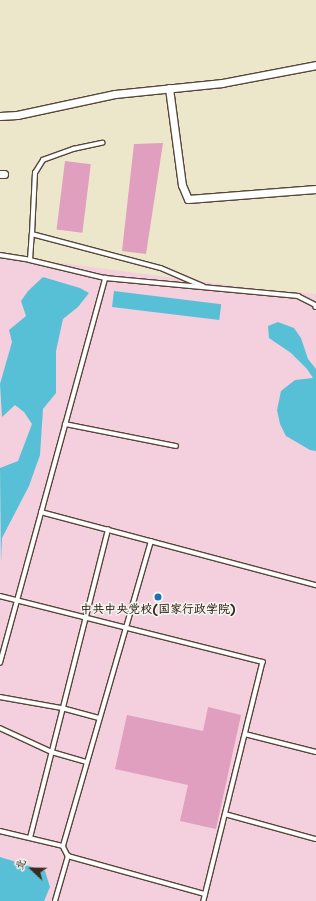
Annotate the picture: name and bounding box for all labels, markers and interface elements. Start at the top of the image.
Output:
marker: 中共中央党校(国家行政学院) [153,592,163,602]
place label: 中共中央党校(国家行政学院) [80,603,236,617]
north arrow [12,849,52,889]
text: 北 [11,856,29,872]

